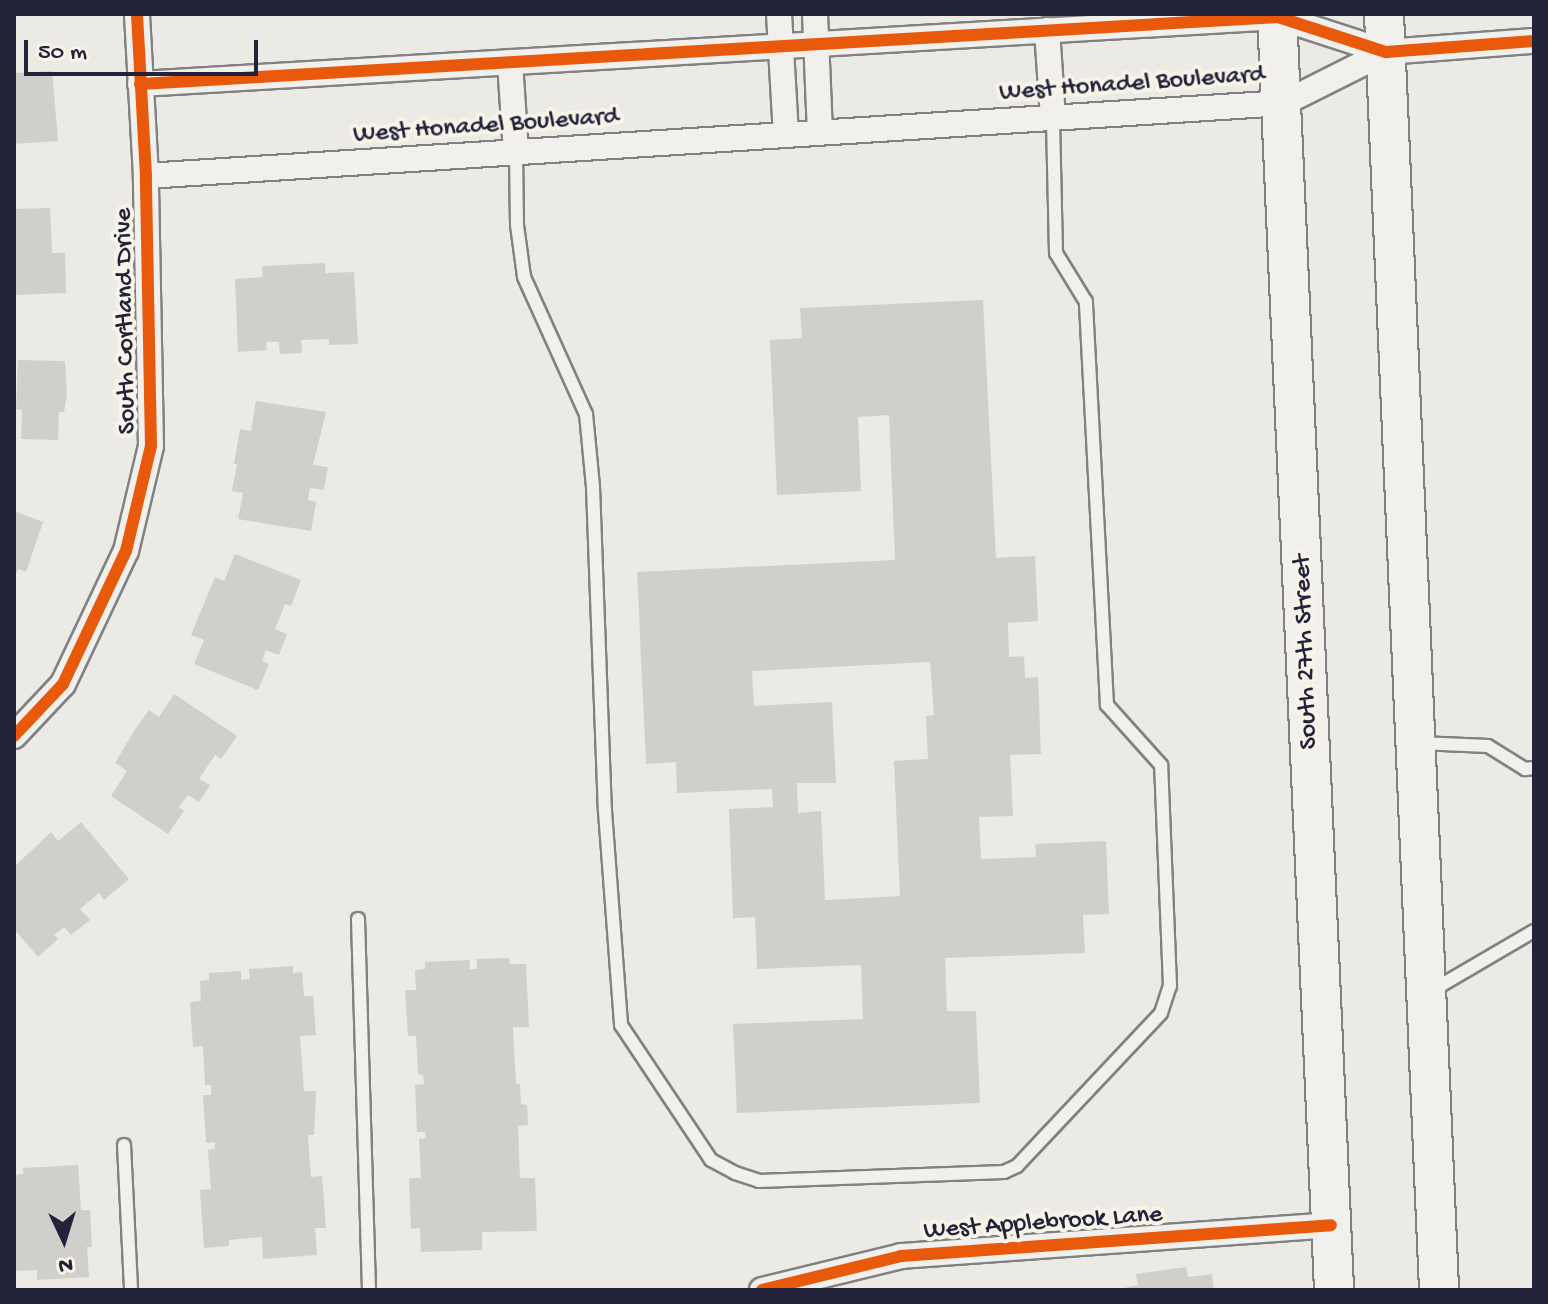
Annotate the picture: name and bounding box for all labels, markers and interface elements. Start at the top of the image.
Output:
scale bar [28,24,262,74]
text: 50 m [38,39,87,68]
street label: West Honadel Boulevard [998,60,1266,110]
street label: West Honadel Boulevard [352,102,620,152]
street label: South Cortland Drive [109,208,145,434]
street label: South 27th Street [1288,554,1326,750]
north arrow [24,1200,104,1280]
street label: West Applebrook Lane [923,1200,1163,1248]
text: N [58,1250,74,1277]

